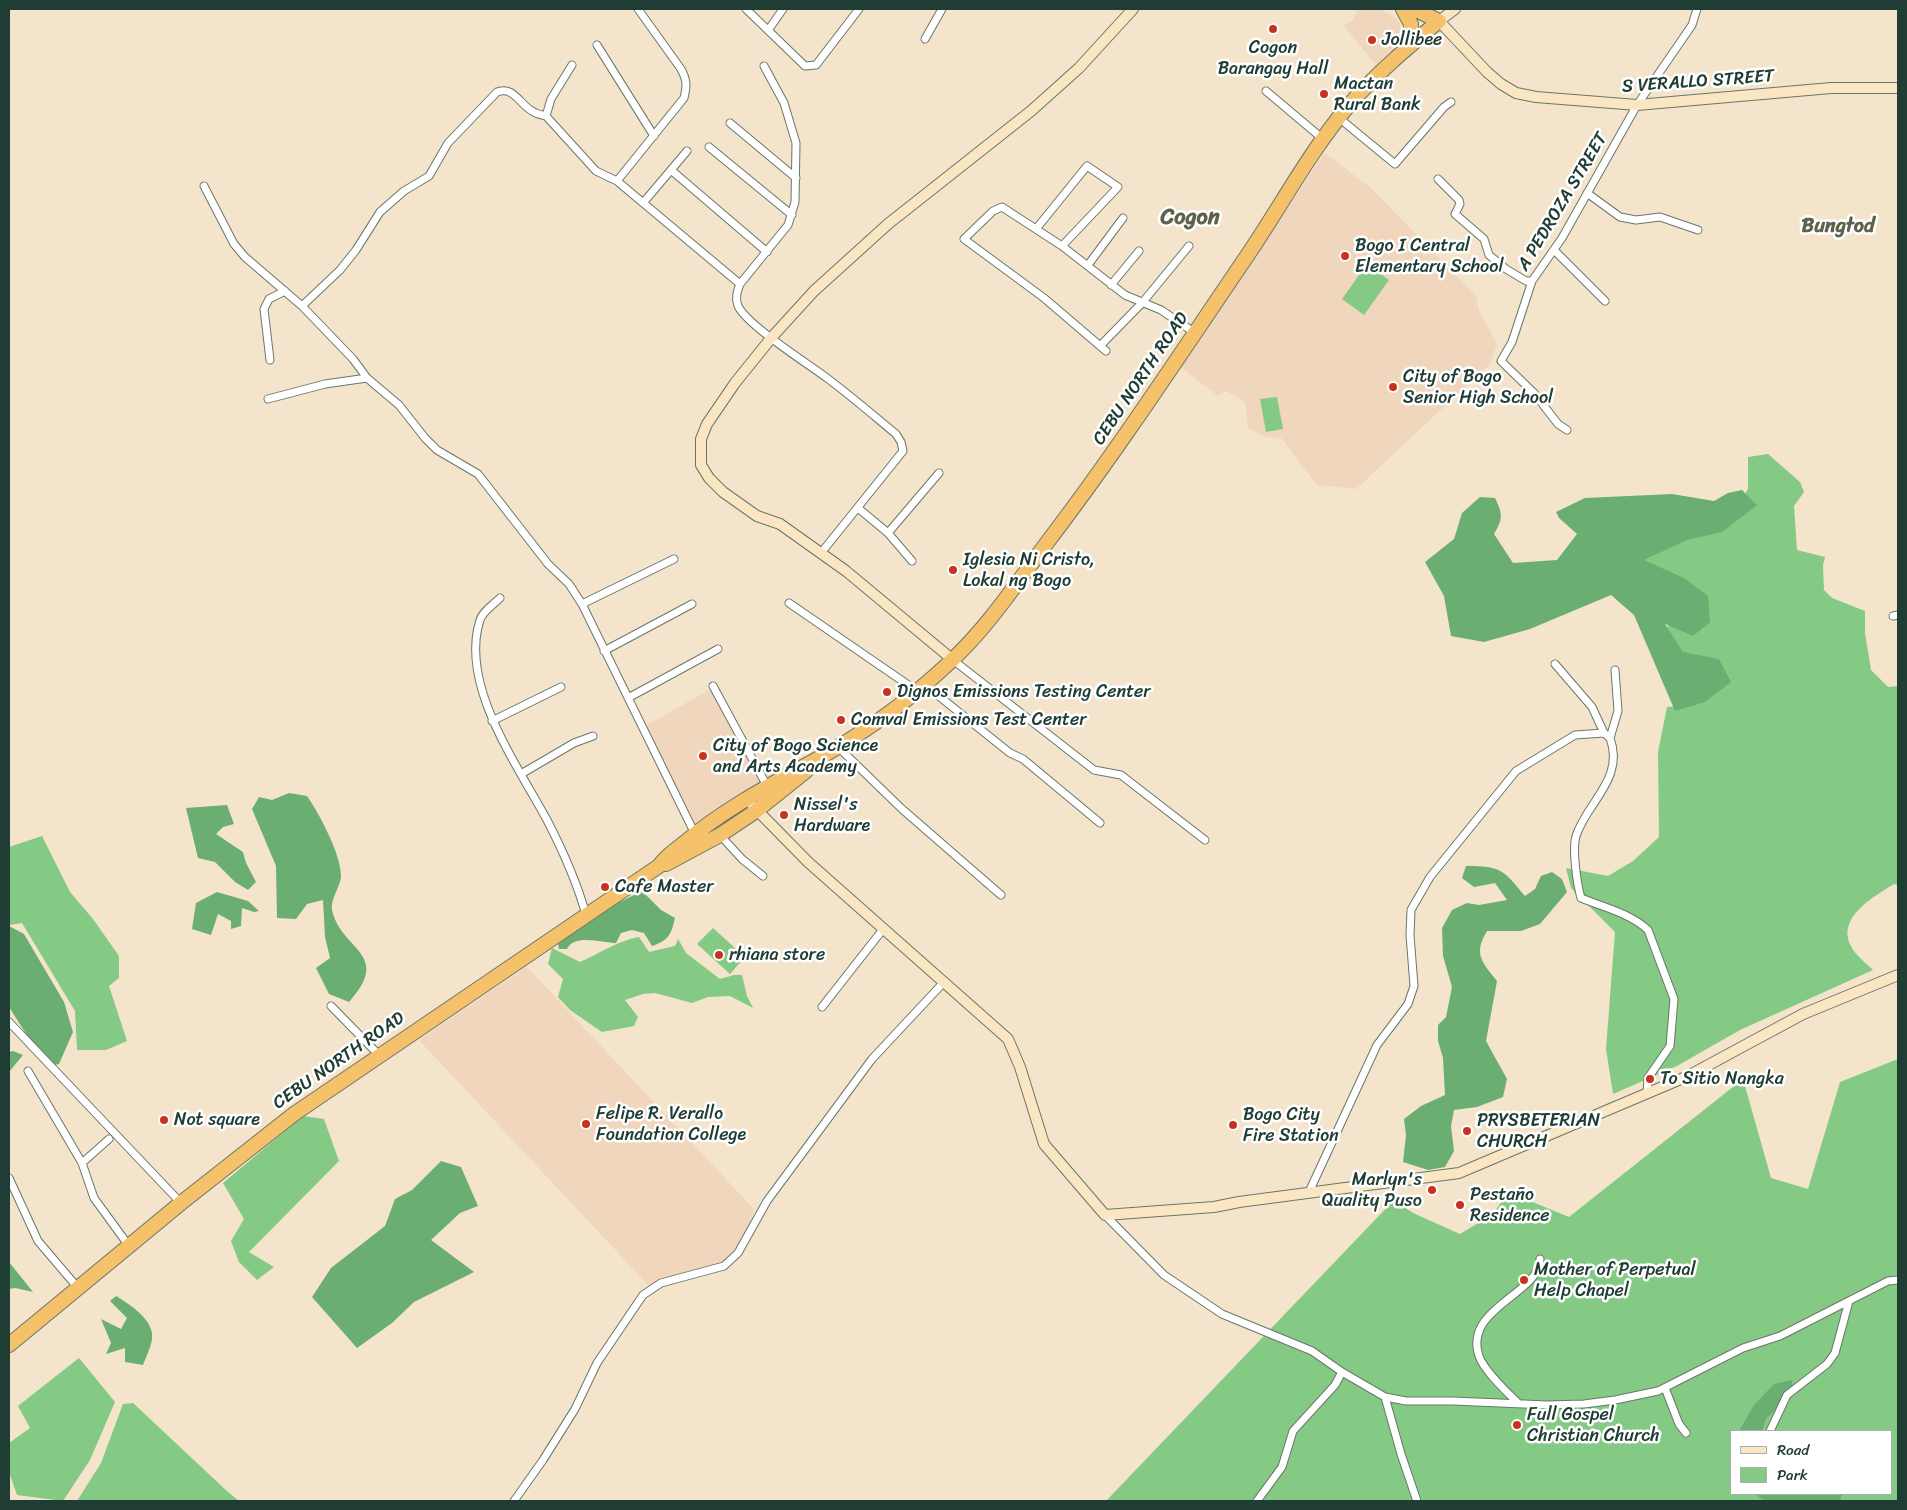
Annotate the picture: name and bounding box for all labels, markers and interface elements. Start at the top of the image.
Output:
marker: Cogon Barangay Hall [1267,23,1279,35]
place label: Jollibee [1382,29,1442,51]
marker: Jollibee [1366,34,1378,46]
place label: Cogon Barangay Hall [1218,37,1328,80]
street label: S VERALLO STREET [1621,66,1775,98]
place label: Mactan Rural Bank [1334,73,1420,116]
marker: Mactan Rural Bank [1318,88,1330,100]
street label: A PEDROZA STREET [1513,129,1613,275]
district label: Cogon [1160,205,1220,231]
district label: Bungtod [1802,215,1874,239]
place label: Bogo I Central Elementary School [1355,235,1504,278]
marker: Bogo I Central Elementary School [1339,250,1351,262]
street label: CEBU NORTH ROAD [1089,308,1193,450]
place label: City of Bogo Senior High School [1403,366,1553,408]
marker: City of Bogo Senior High School [1387,381,1399,393]
place label: Iglesia Ni Cristo, Lokal ng Bogo [963,549,1095,592]
marker: Iglesia Ni Cristo, Lokal ng Bogo [947,564,959,576]
place label: Dignos Emissions Testing Center [897,681,1151,703]
marker: Dignos Emissions Testing Center [881,686,893,698]
place label: Comval Emissions Test Center [851,709,1087,731]
marker: Comval Emissions Test Center [835,714,847,726]
place label: City of Bogo Science and Arts Academy [713,735,878,778]
marker: City of Bogo Science and Arts Academy [697,750,709,762]
place label: Nissel's Hardware [794,794,870,836]
marker: Nissel's Hardware [778,809,790,821]
place label: Cafe Master [615,876,714,898]
marker: Cafe Master [599,881,611,893]
place label: rhiana store [729,944,825,966]
marker: rhiana store [713,949,725,961]
street label: CEBU NORTH ROAD [269,1008,409,1114]
place label: To Sitio Nangka [1660,1068,1784,1090]
marker: To Sitio Nangka [1644,1073,1656,1085]
place label: Felipe R. Verallo Foundation College [596,1103,746,1146]
place label: Bogo City Fire Station [1243,1104,1339,1146]
place label: Not square [174,1109,260,1131]
place label: PRYSBETERIAN CHURCH [1477,1110,1600,1152]
marker: Not square [158,1114,170,1126]
marker: Felipe R. Verallo Foundation College [580,1118,592,1130]
marker: Bogo City Fire Station [1227,1119,1239,1131]
marker: PRYSBETERIAN CHURCH [1461,1125,1473,1137]
place label: Marlyn's Quality Puso [1322,1169,1422,1212]
marker: Marlyn's Quality Puso [1426,1184,1438,1196]
place label: Pestaño Residence [1470,1184,1550,1226]
marker: Pestaño Residence [1454,1199,1466,1211]
place label: Mother of Perpetual Help Chapel [1534,1259,1696,1302]
marker: Mother of Perpetual Help Chapel [1518,1274,1530,1286]
place label: Full Gospel Christian Church [1527,1404,1660,1446]
marker: Full Gospel Christian Church [1511,1419,1523,1431]
legend [1730,1430,1892,1495]
text: Road [1777,1437,1809,1463]
text: Park [1777,1462,1808,1488]

